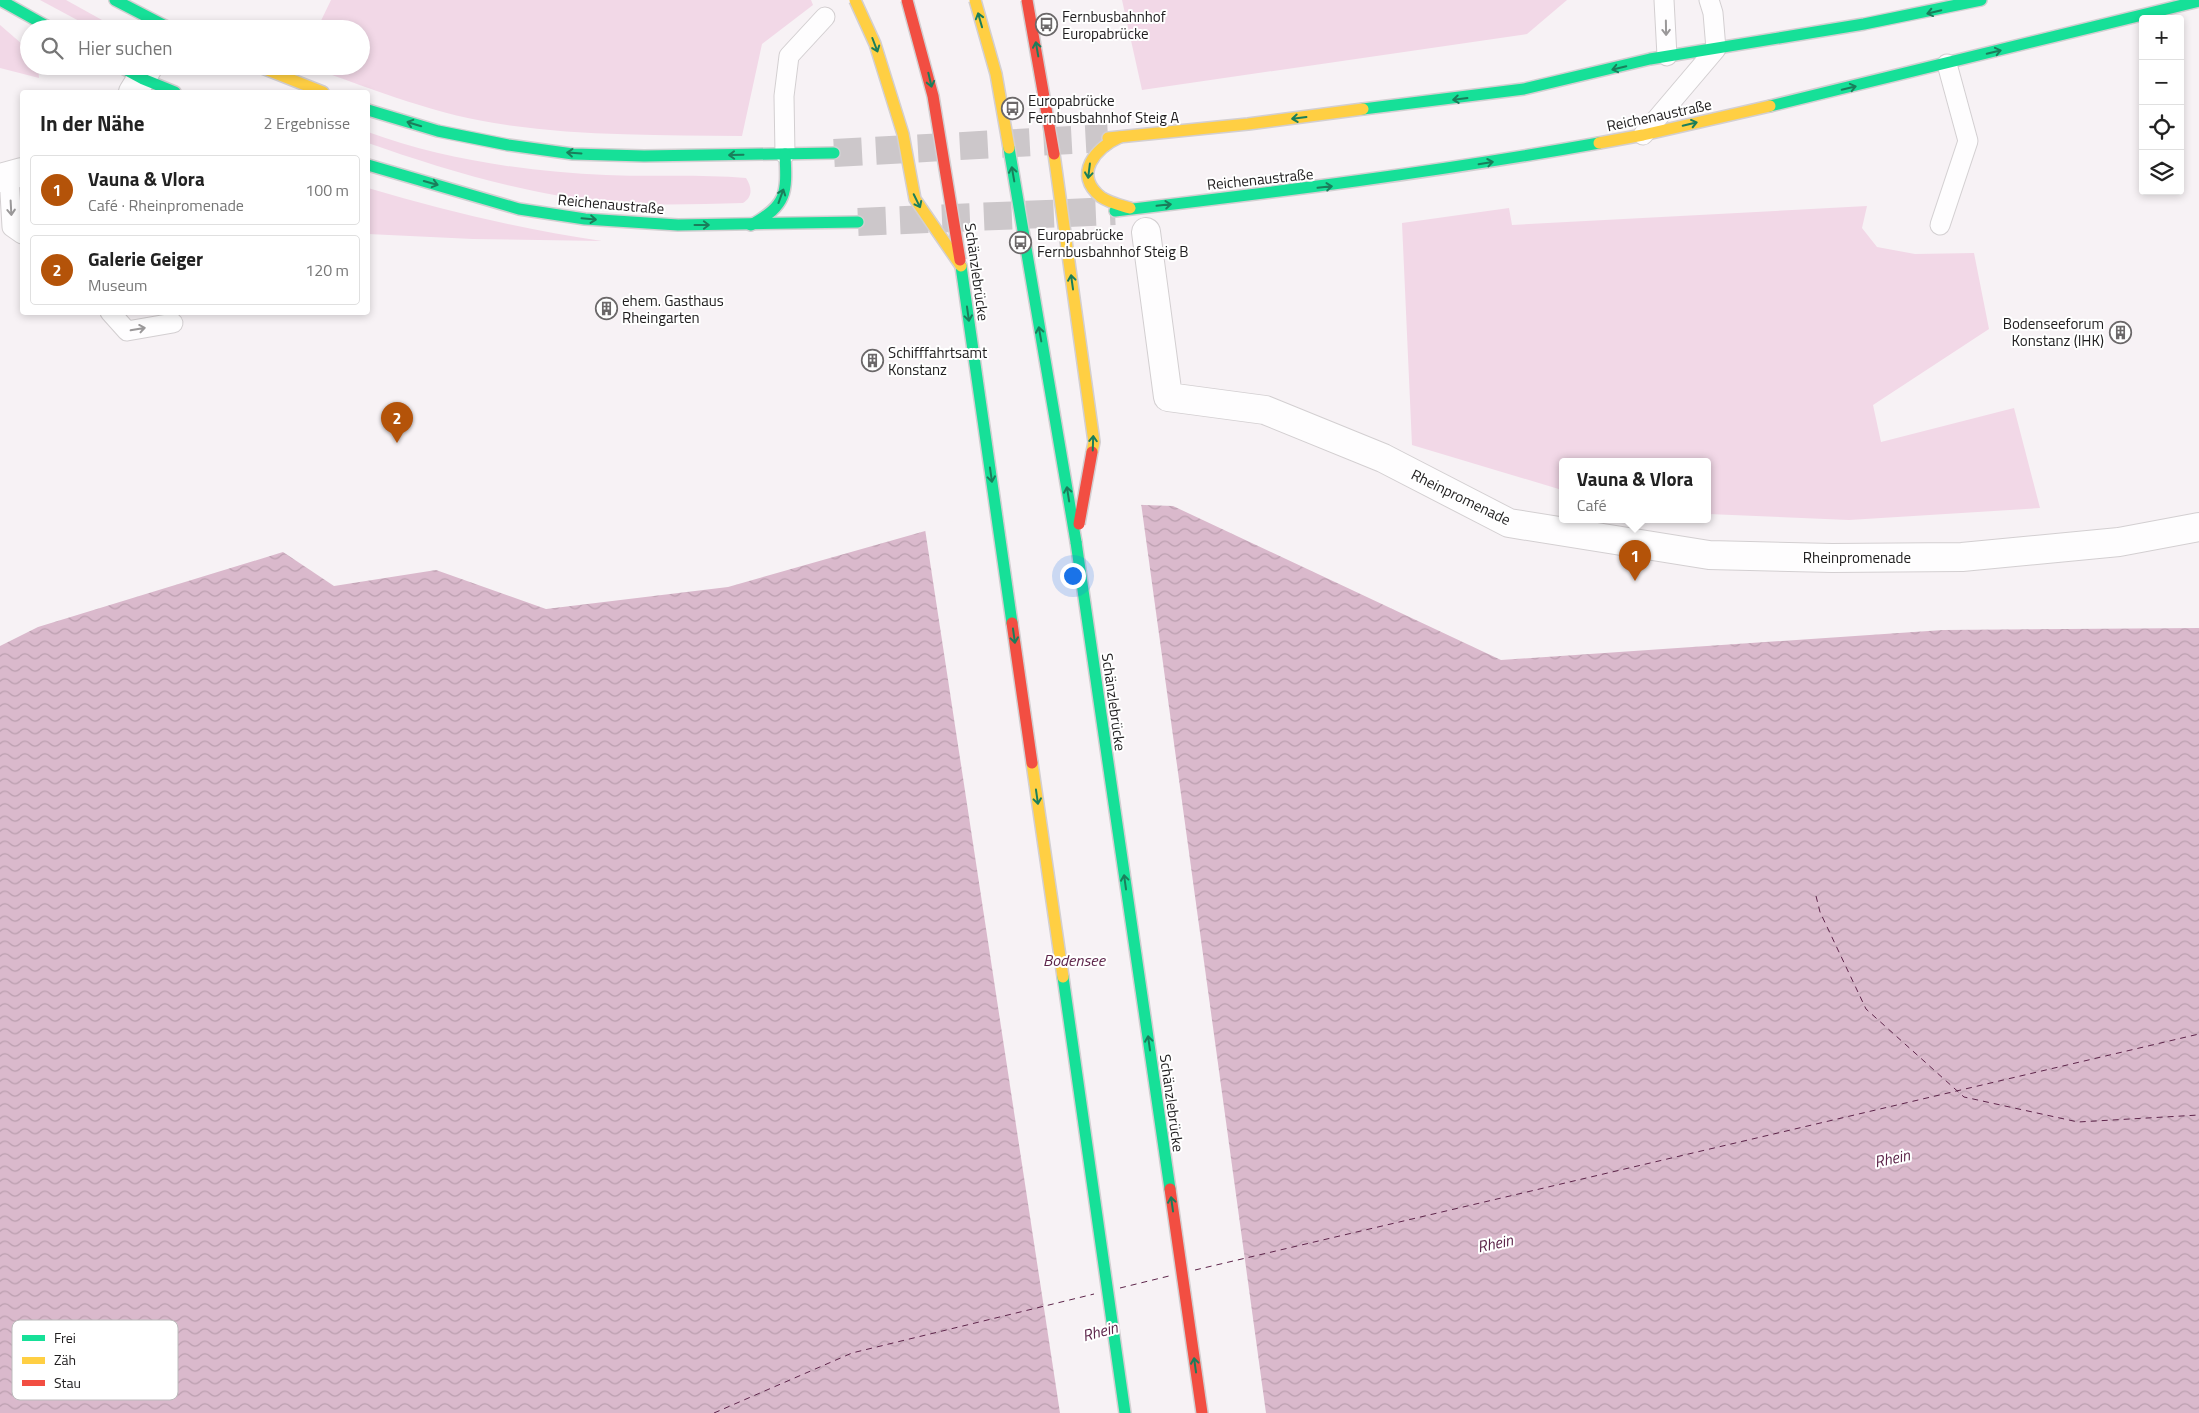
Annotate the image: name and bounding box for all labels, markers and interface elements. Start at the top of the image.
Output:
place label: Fernbusbahnhof Europabrücke [1062,5,1166,45]
one-way arrow [1927,8,1943,17]
one-way arrow [975,13,985,29]
bus stop icon: Fernbusbahnhof Europabrücke [1034,13,1058,37]
map controls [2139,15,2184,195]
button: + [2139,15,2184,60]
search box [20,20,370,75]
one-way arrow [1662,20,1671,36]
text: Hier suchen [78,33,173,62]
icon: search [38,34,66,62]
one-way arrow [871,37,880,52]
one-way arrow [1031,41,1041,57]
one-way arrow [1986,47,2002,56]
button: − [2139,60,2184,105]
one-way arrow [1612,64,1628,73]
one-way arrow [926,72,935,88]
one-way arrow [1840,83,1856,92]
place label: Europabrücke Fernbusbahnhof Steig A [1028,89,1179,129]
street label: Reichenaustraße [1604,93,1714,137]
one-way arrow [1452,94,1468,104]
bus stop icon: Europabrücke Fernbusbahnhof Steig A [1000,97,1024,121]
button: locate [2139,105,2184,150]
text: In der Nähe [40,107,145,139]
text: 2 Ergebnisse [263,111,350,135]
one-way arrow [1291,113,1307,123]
one-way arrow [407,118,423,128]
one-way arrow [1682,119,1698,128]
one-way arrow [566,149,582,158]
one-way arrow [728,150,744,160]
button: layers [2139,150,2184,195]
one-way arrow [1478,157,1494,167]
one-way arrow [1084,162,1094,178]
street label: Reichenaustraße [1206,162,1314,196]
text: Vauna & Vlora [88,164,205,193]
one-way arrow [1007,166,1017,182]
text: 1 [53,178,61,202]
text: 100 m [305,178,349,202]
one-way arrow [423,179,439,189]
one-way arrow [1317,182,1333,192]
street label: Reichenaustraße [557,188,665,220]
one-way arrow [777,189,786,205]
text: Café · Rheinpromenade [88,193,244,217]
one-way arrow [913,193,923,208]
one-way arrow [6,200,15,216]
one-way arrow [1156,200,1172,210]
one-way arrow [581,214,597,224]
one-way arrow [694,220,710,230]
street label: Schänzlebrücke [959,222,995,322]
place label: Europabrücke Fernbusbahnhof Steig B [1037,223,1188,263]
bus stop icon: Europabrücke Fernbusbahnhof Steig B [1009,231,1033,255]
text: Galerie Geiger [88,244,203,273]
text: 2 [53,258,61,282]
text: 120 m [305,258,349,282]
text: Museum [88,273,147,297]
one-way arrow [1067,274,1077,290]
place label: ehem. Gasthaus Rheingarten [622,289,724,329]
building icon: ehem. Gasthaus Rheingarten [594,297,618,321]
one-way arrow [963,306,973,322]
place label: Bodenseeforum Konstanz (IHK) [2003,312,2104,352]
building icon: Bodenseeforum Konstanz (IHK) [2108,320,2132,344]
one-way arrow [129,323,145,333]
one-way arrow [1035,327,1045,343]
place label: Schifffahrtsamt Konstanz [888,341,988,381]
building icon: Schifffahrtsamt Konstanz [860,349,884,373]
pin: 2 [381,402,413,443]
one-way arrow [1088,435,1097,451]
popup [1559,458,1711,523]
street label: Rheinpromenade [1407,463,1515,531]
text: Vauna & Vlora [1577,464,1693,493]
one-way arrow [986,467,996,483]
one-way arrow [1062,487,1072,503]
text: Café [1577,493,1607,517]
pin: 1 [1619,540,1651,581]
street label: Rheinpromenade [1803,546,1911,569]
your location [1060,563,1086,589]
one-way arrow [1009,628,1019,644]
street label: Schänzlebrücke [1096,652,1132,752]
one-way arrow [1032,788,1042,804]
one-way arrow [1120,875,1130,891]
water label: Bodensee [1043,948,1107,972]
one-way arrow [1143,1035,1153,1051]
street label: Schänzlebrücke [1154,1053,1190,1153]
water label: Rhein [1872,1142,1913,1173]
one-way arrow [1167,1196,1177,1212]
water label: Rhein [1475,1227,1516,1258]
water label: Rhein [1080,1315,1121,1347]
legend [12,1320,178,1400]
text: Frei [54,1327,76,1348]
text: Zäh [54,1349,76,1370]
one-way arrow [1190,1357,1200,1373]
text: Stau [54,1372,81,1393]

